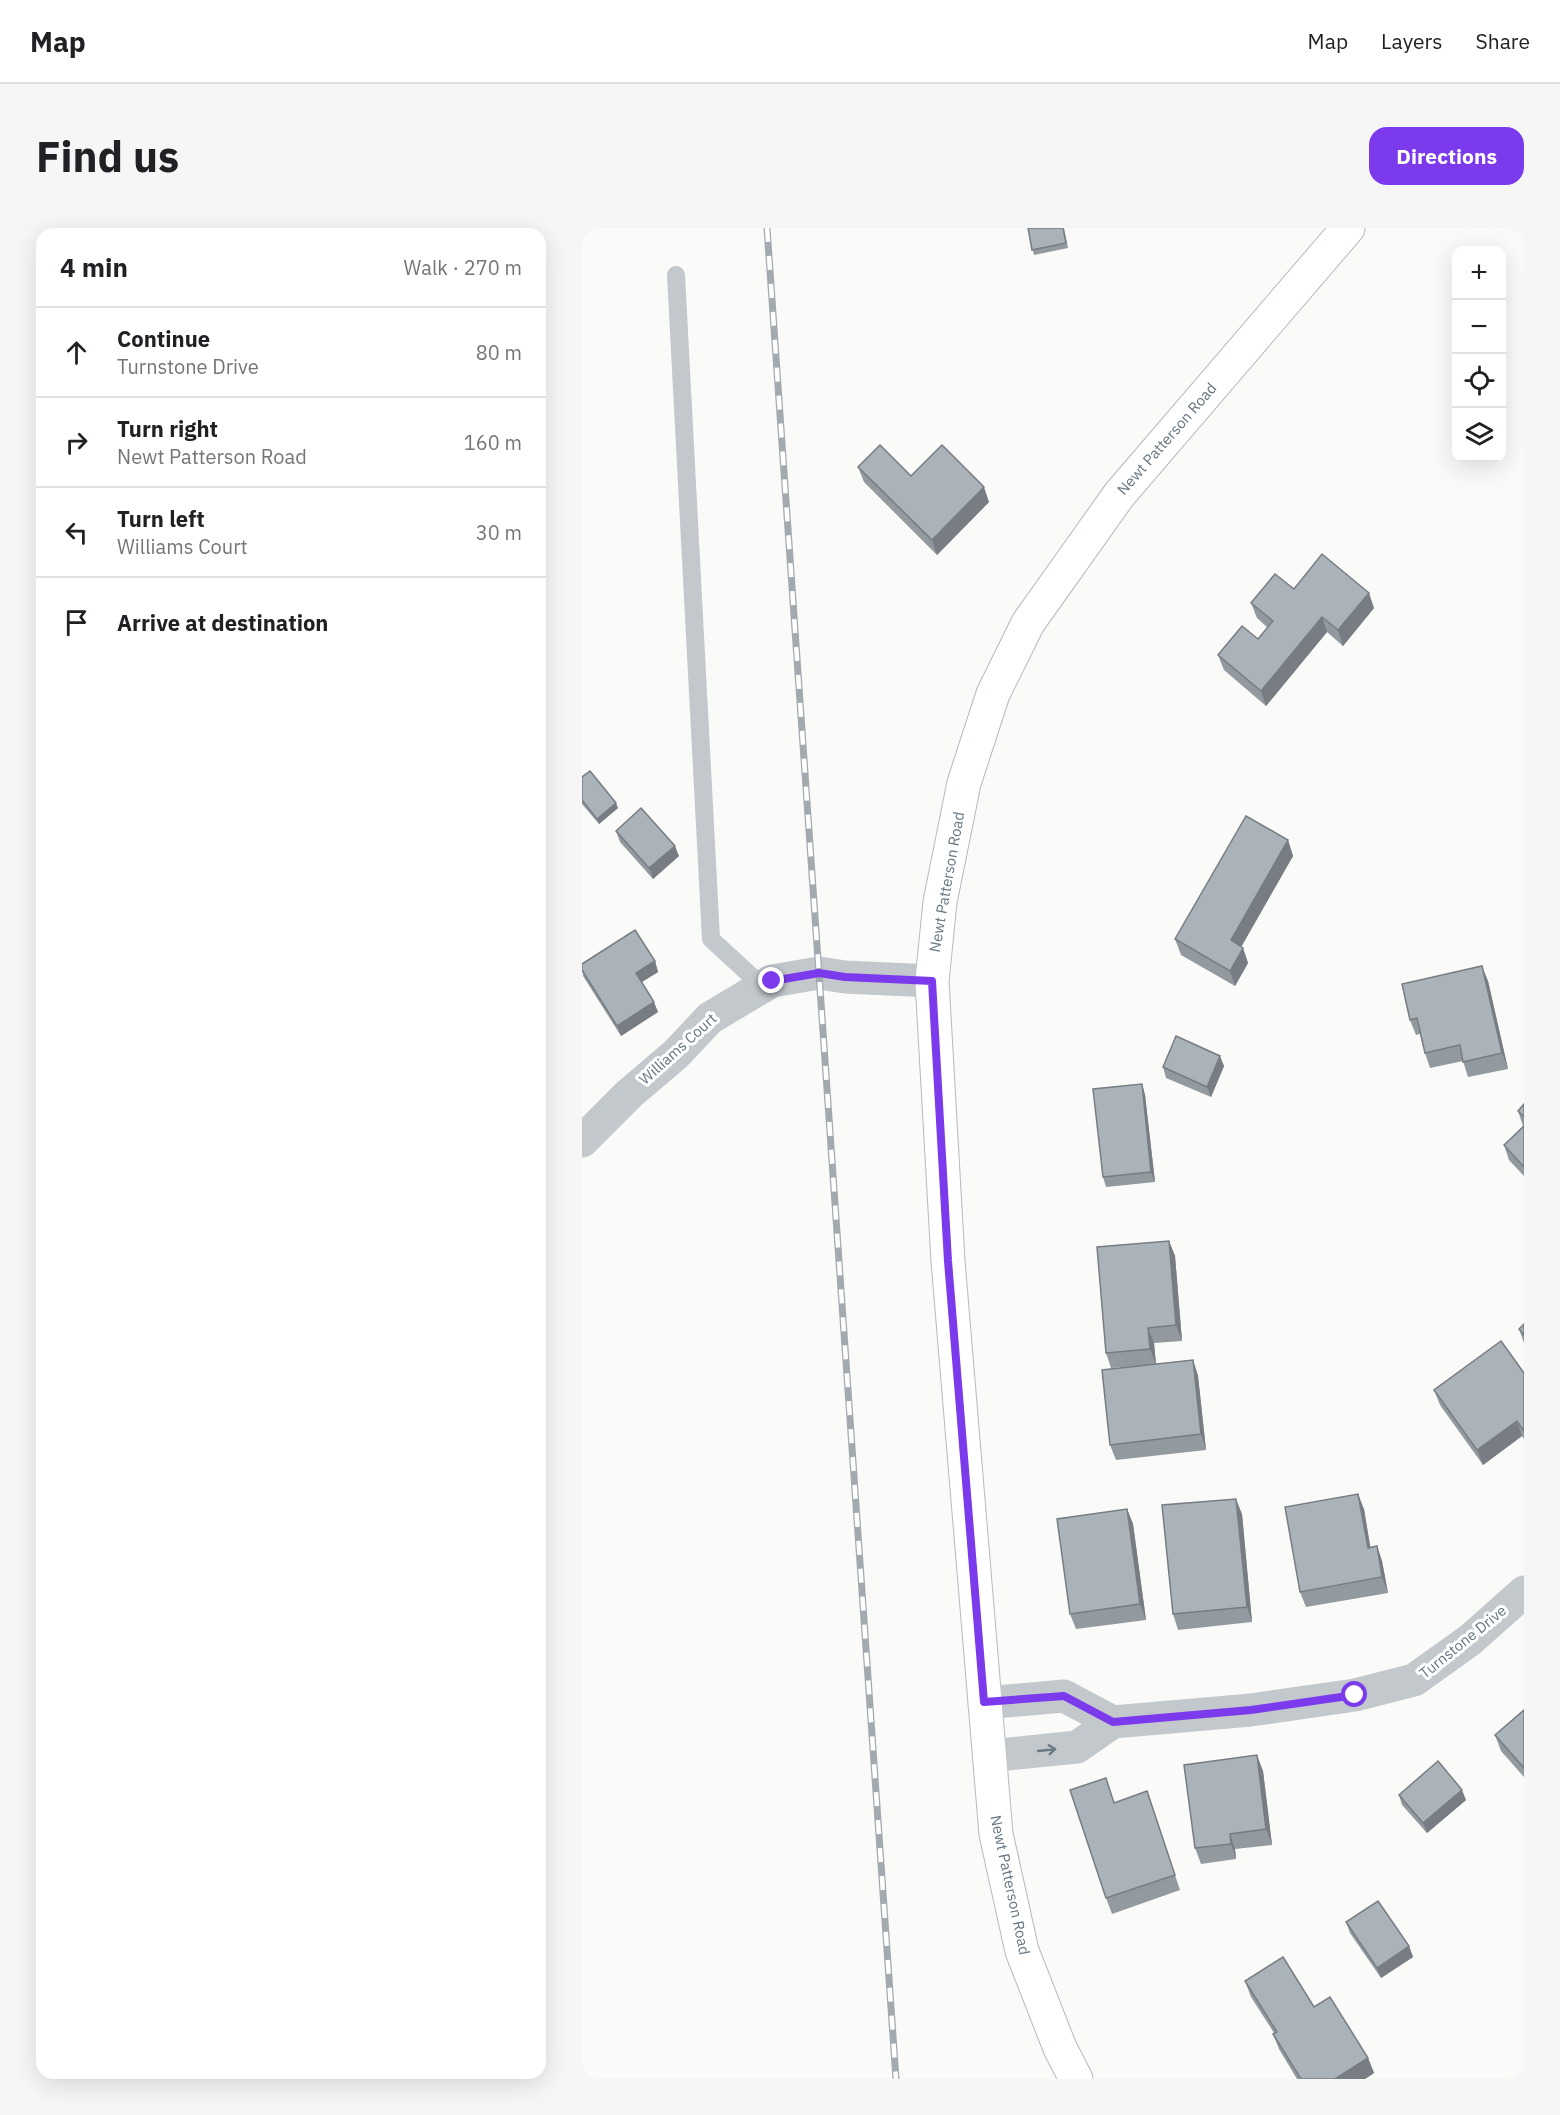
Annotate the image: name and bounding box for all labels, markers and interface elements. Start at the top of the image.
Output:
text: Map [30,23,86,60]
text: Map [1308,27,1348,55]
text: Layers [1381,27,1443,55]
text: Share [1476,27,1530,55]
button: Directions [1369,127,1524,185]
text: Find us [36,129,179,184]
map controls [1452,246,1506,462]
button: + [1452,246,1506,300]
text: 4 min [60,250,128,284]
text: Walk · 270 m [404,254,522,281]
button: − [1452,300,1506,354]
text: Continue [117,324,210,353]
icon: ahead [60,336,93,369]
text: 80 m [476,339,522,366]
text: Turnstone Drive [117,353,259,380]
button: locate [1452,354,1506,408]
street label: Newt Patterson Road [1113,379,1220,499]
button: layers [1452,408,1506,462]
text: Turn right [117,414,218,443]
icon: right [60,426,93,459]
text: 160 m [464,429,522,456]
text: Newt Patterson Road [117,443,307,470]
text: Turn left [117,504,205,533]
icon: left [60,516,93,549]
text: 30 m [476,519,522,546]
text: Williams Court [117,533,248,560]
icon: arrive [60,606,93,639]
text: Arrive at destination [117,608,328,637]
street label: Newt Patterson Road [925,810,968,954]
route end [758,967,784,993]
street label: Williams Court [635,1009,720,1088]
street label: Turnstone Drive [1415,1601,1510,1682]
route start [1341,1681,1367,1707]
one-way arrow [1037,1744,1057,1755]
street label: Newt Patterson Road [986,1813,1035,1957]

